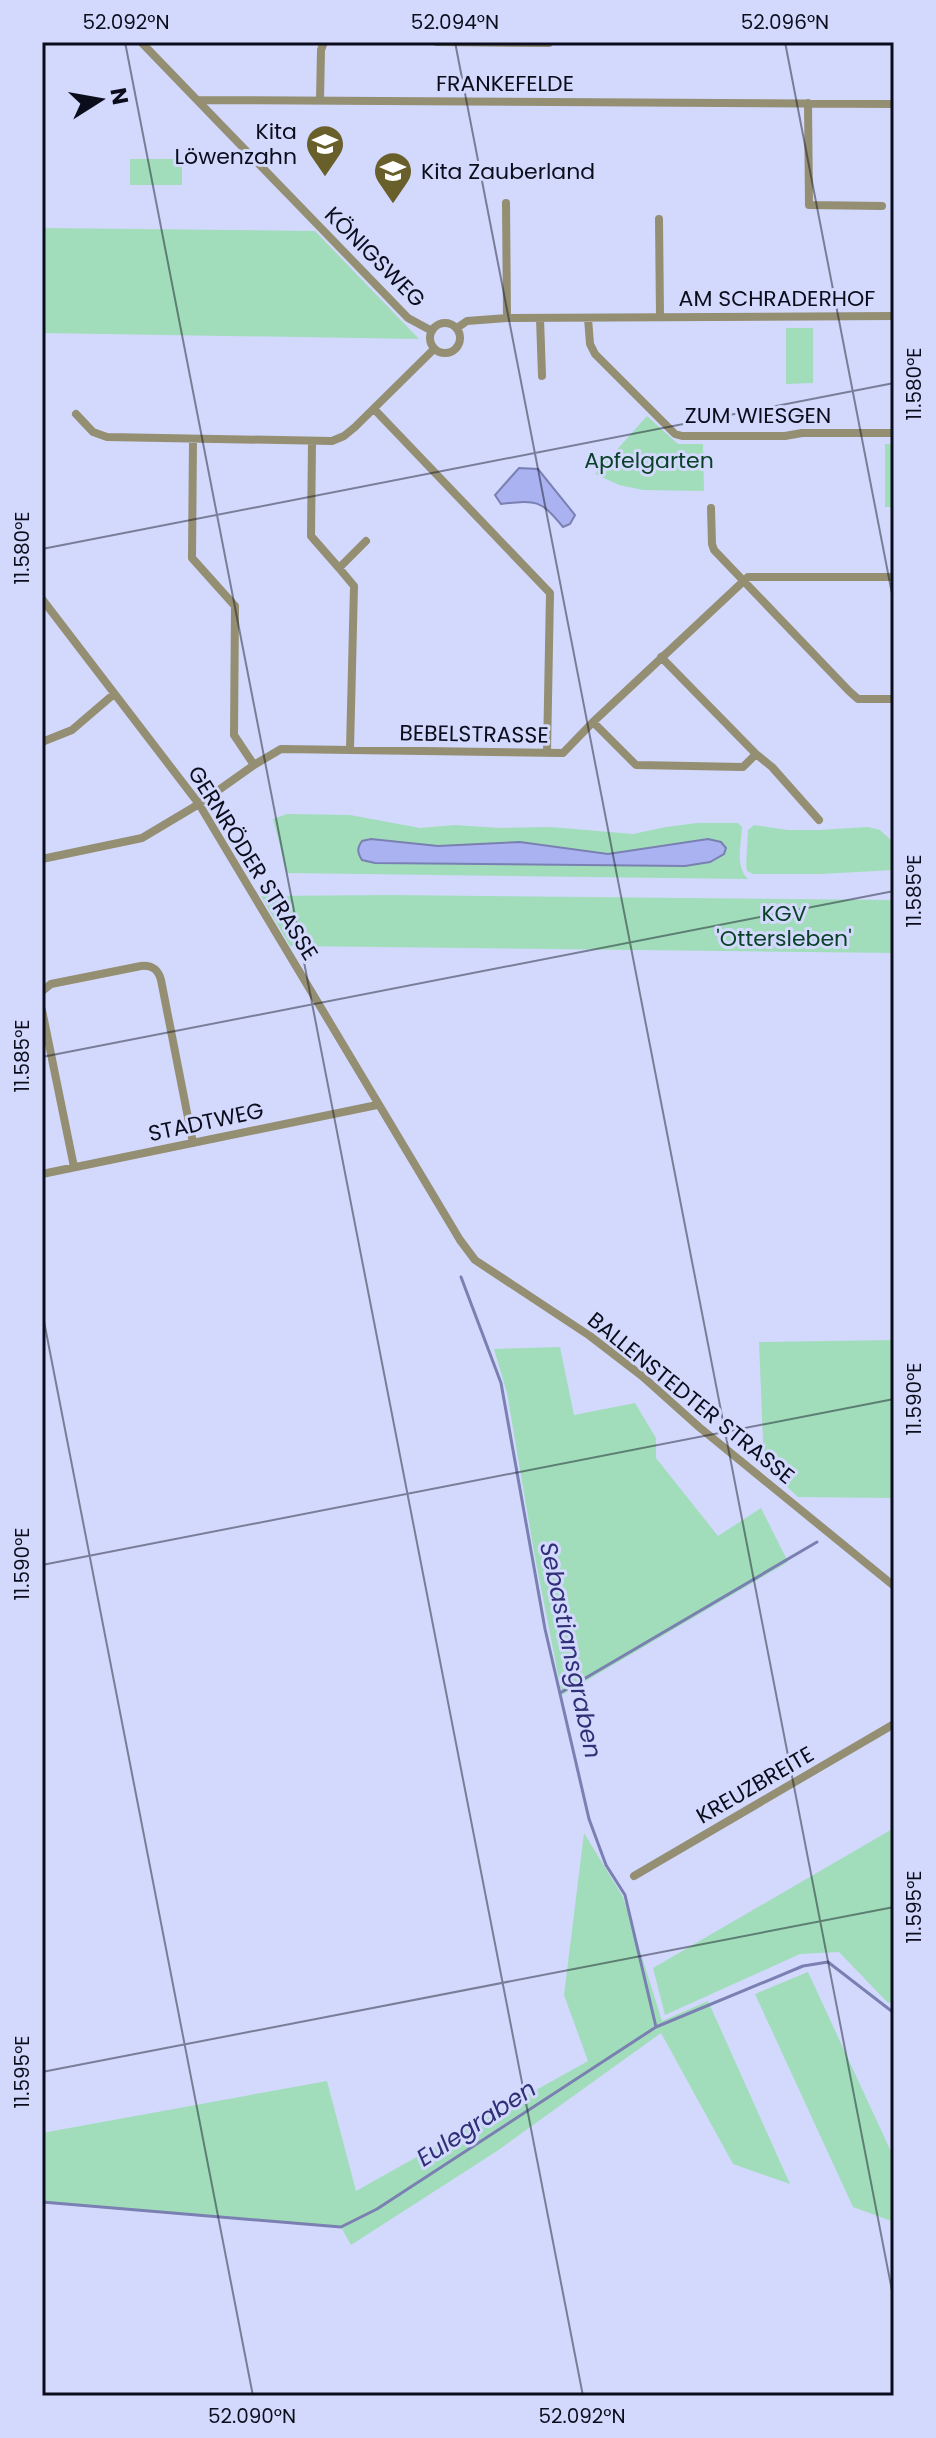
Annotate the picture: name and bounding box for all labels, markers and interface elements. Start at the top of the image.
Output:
text: 52.092°N [82,8,170,36]
text: 52.094°N [411,8,499,36]
text: 52.096°N [741,8,829,36]
north arrow [60,60,140,140]
street label: FRANKEFELDE [436,68,574,99]
text: N [102,85,136,107]
place label: Kita Löwenzahn [175,116,297,172]
school or university icon: Kita Löwenzahn [304,123,346,178]
school or university icon: Kita Zauberland [372,150,414,205]
place label: Kita Zauberland [421,156,595,187]
street label: KÖNIGSWEG [318,200,432,314]
street label: AM SCHRADERHOF [679,283,875,314]
text: 11.580°E [900,347,928,421]
street label: ZUM WIESGEN [685,400,831,431]
park label: Apfelgarten [584,445,714,476]
text: 11.580°E [8,511,36,585]
street label: BEBELSTRASSE [399,717,549,751]
street label: GERNRÖDER STRASSE [180,760,326,966]
text: 11.585°E [900,854,928,928]
park label: KGV 'Ottersleben' [716,898,852,954]
text: 11.585°E [8,1019,36,1093]
street label: STADTWEG [146,1095,266,1149]
street label: BALLENSTEDTER STRASSE [581,1305,801,1491]
text: 11.590°E [900,1362,928,1436]
text: 11.590°E [8,1527,36,1601]
water label: Sebastiansgraben [532,1539,610,1761]
street label: KREUZBREITE [690,1739,820,1831]
text: 11.595°E [900,1870,928,1944]
text: 11.595°E [8,2035,36,2109]
water label: Eulegraben [410,2072,542,2174]
text: 52.090°N [208,2402,296,2430]
text: 52.092°N [538,2402,626,2430]

